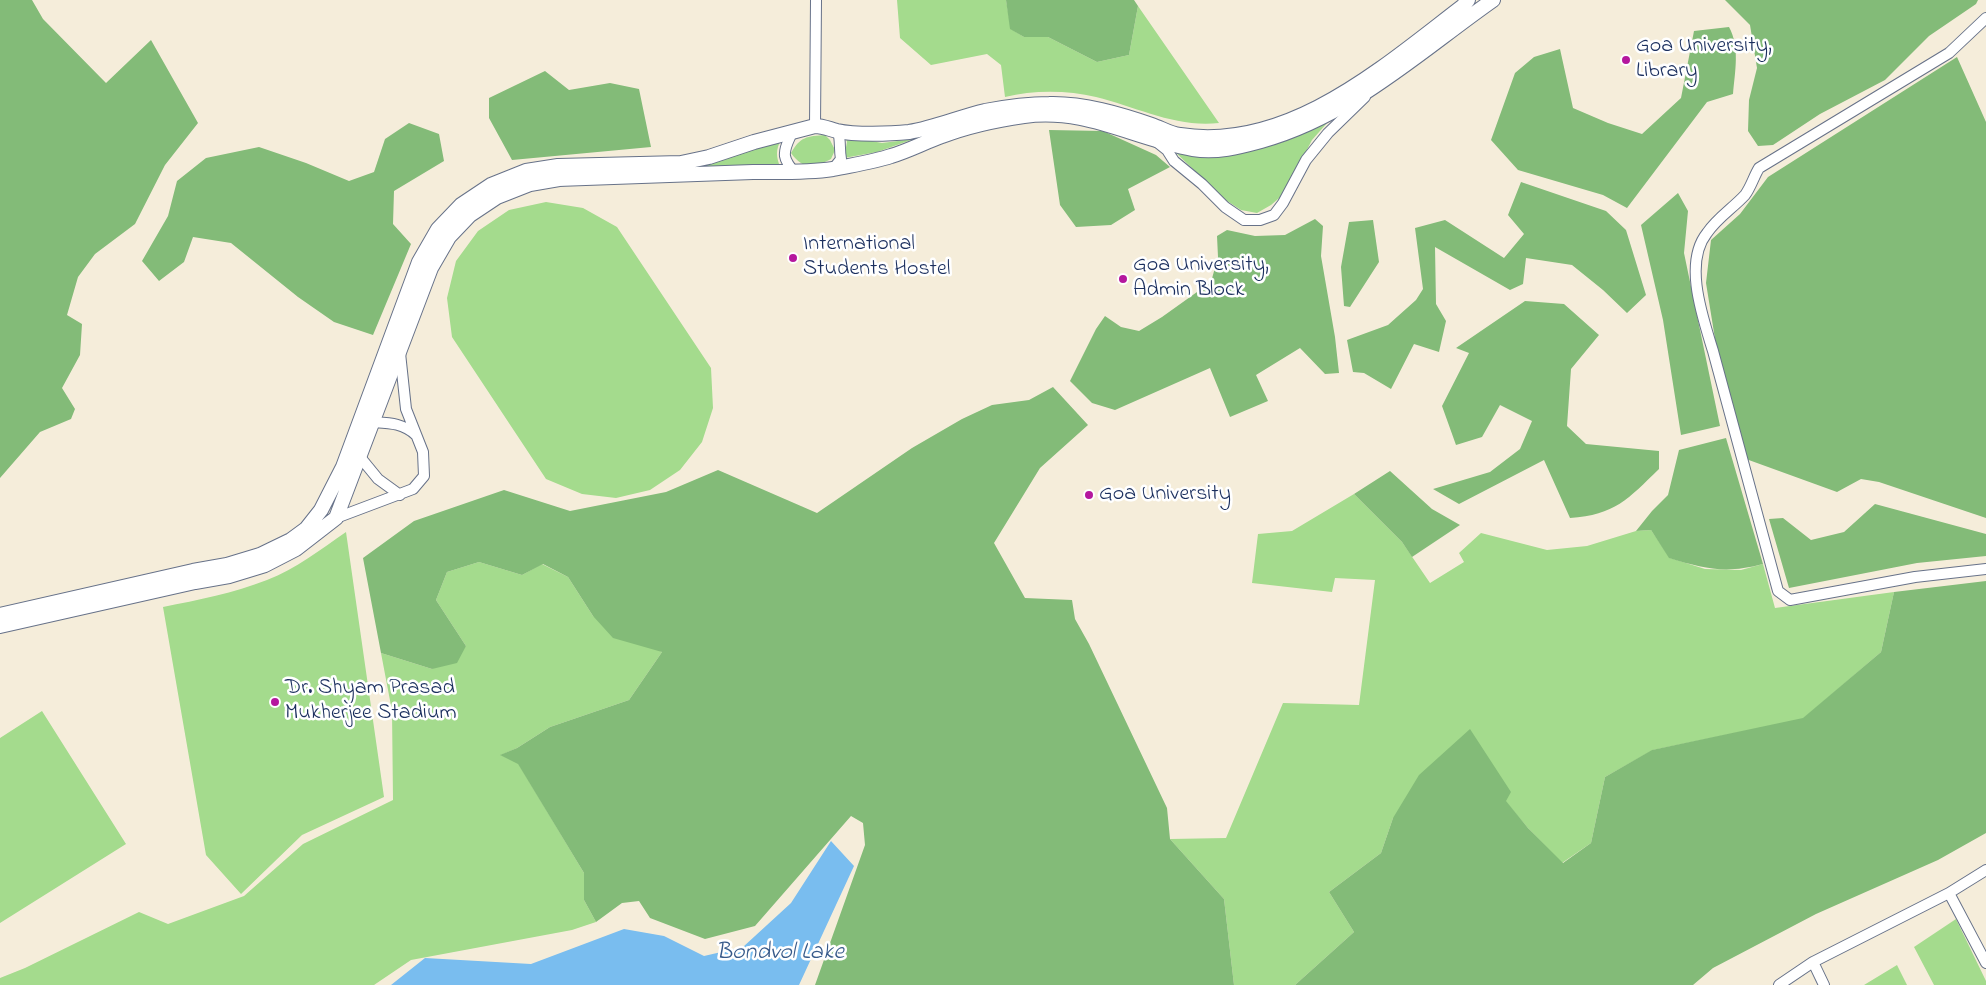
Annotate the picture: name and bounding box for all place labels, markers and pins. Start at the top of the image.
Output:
place label: Goa University, Library [1636,34,1772,86]
marker: Goa University, Library [1620,54,1632,66]
place label: International Students Hostel [803,232,951,284]
marker: International Students Hostel [787,252,799,264]
place label: Goa University, Admin Block [1133,253,1269,304]
marker: Goa University, Admin Block [1117,273,1129,285]
place label: Goa University [1099,482,1231,508]
marker: Goa University [1083,489,1095,501]
place label: Dr. Shyam Prasad Mukherjee Stadium [285,676,457,728]
marker: Dr. Shyam Prasad Mukherjee Stadium [269,696,281,708]

